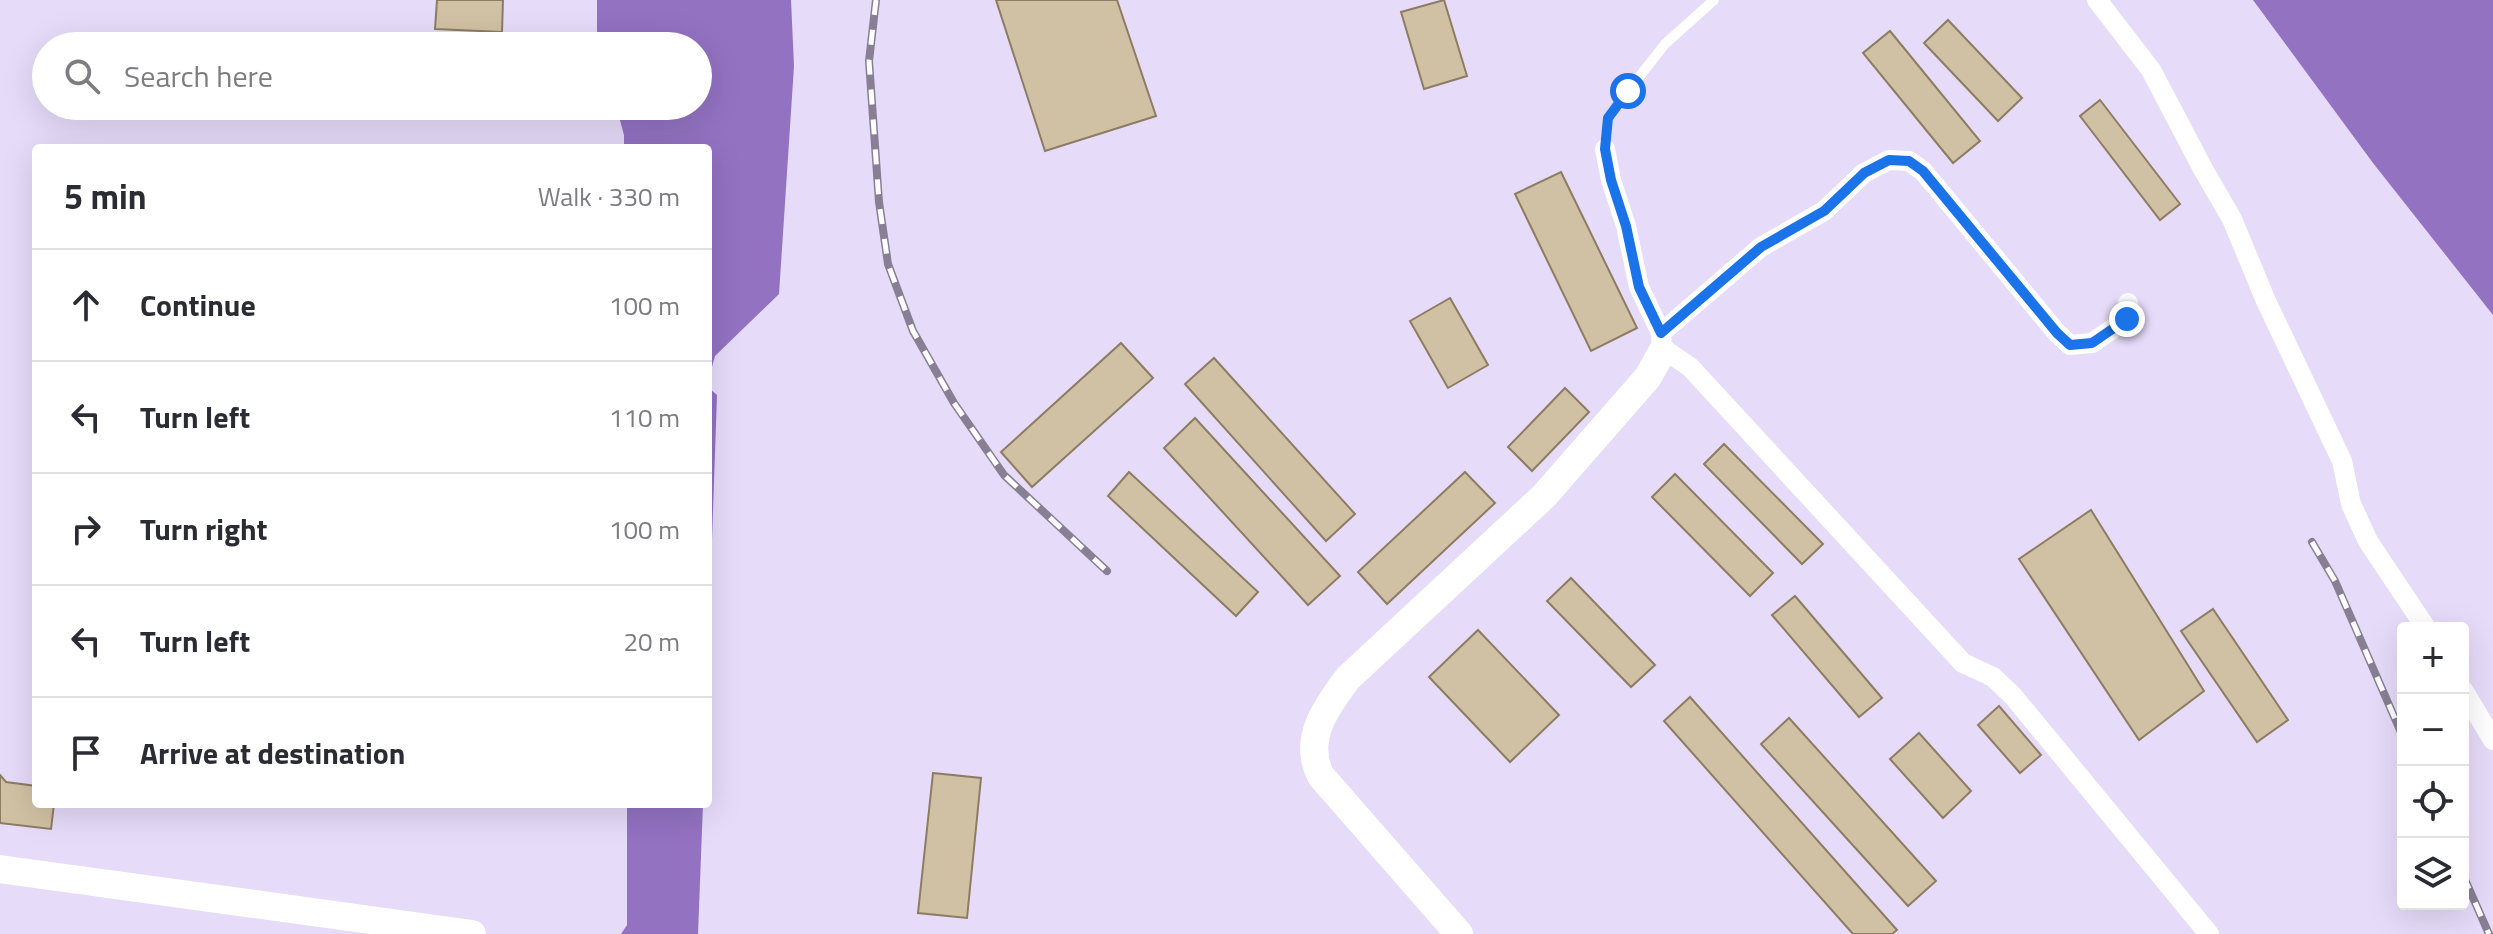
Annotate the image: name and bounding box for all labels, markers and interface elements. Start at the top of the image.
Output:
search box [32,32,712,120]
text: Search here [124,53,273,99]
icon: search [60,54,104,98]
route start [1610,73,1646,109]
text: 5 min [64,170,147,222]
text: Walk · 330 m [538,177,680,216]
text: Continue [140,282,256,328]
icon: ahead [64,283,108,327]
text: 100 m [609,286,680,325]
route end [2109,301,2145,337]
text: Turn left [140,394,250,440]
icon: left [64,395,108,439]
text: 110 m [609,398,680,437]
text: Turn right [140,506,268,552]
icon: right [64,507,108,551]
text: 100 m [609,510,680,549]
text: Turn left [140,618,250,664]
icon: left [64,619,108,663]
text: 20 m [623,622,680,661]
map controls [2397,622,2469,910]
button: + [2397,622,2469,694]
button: − [2397,694,2469,766]
text: Arrive at destination [140,730,405,776]
icon: arrive [64,731,108,775]
button: locate [2397,766,2469,838]
button: layers [2397,838,2469,910]

